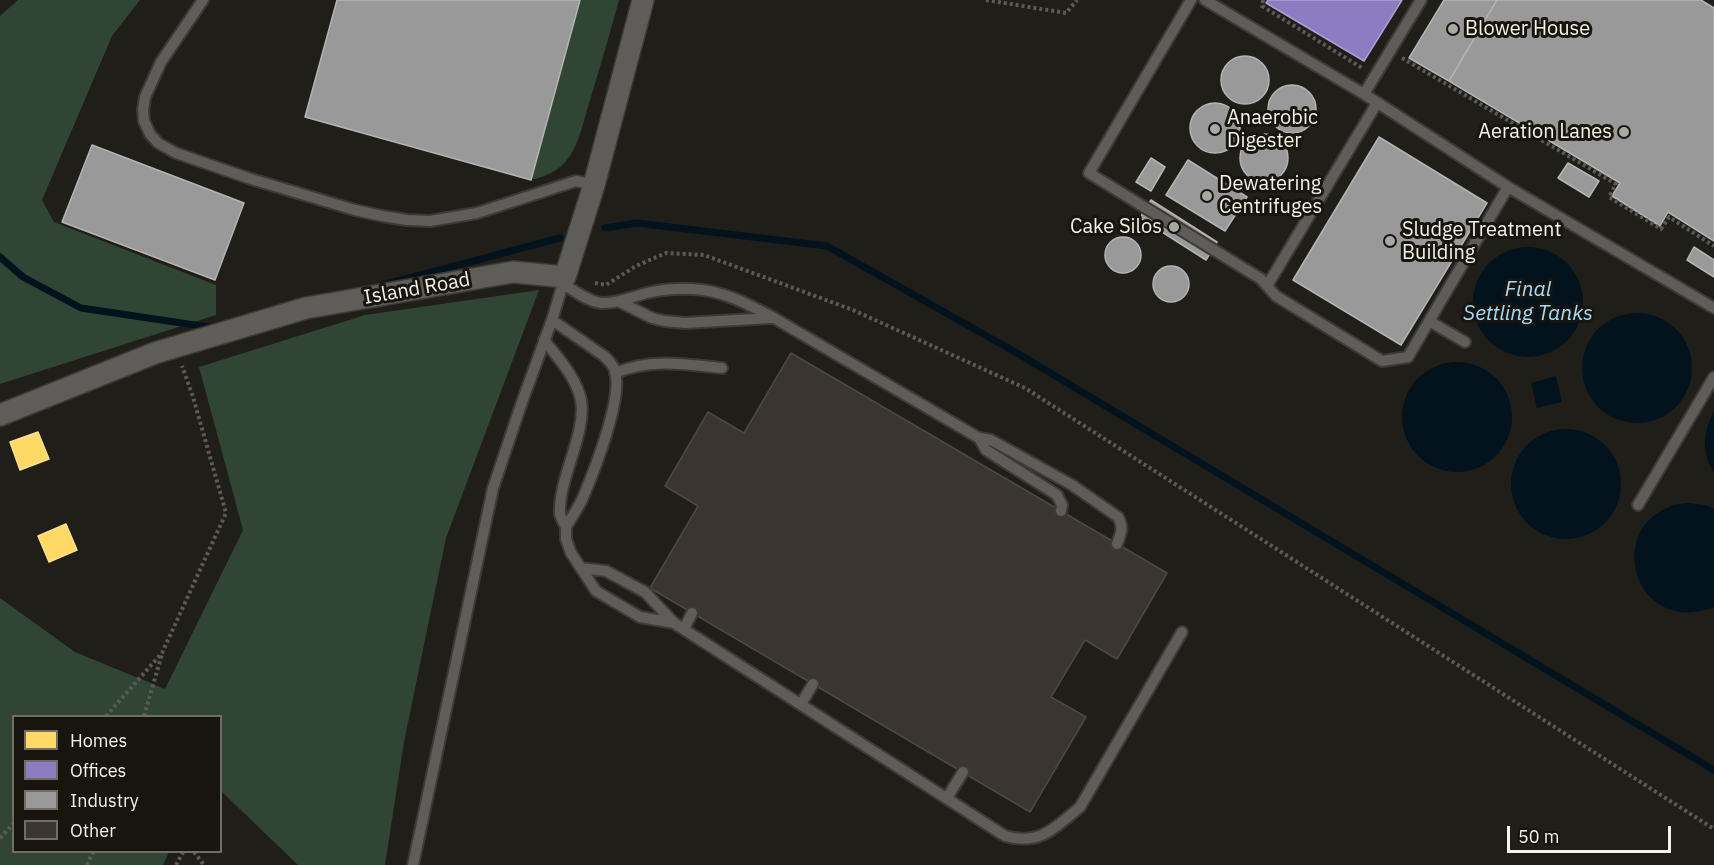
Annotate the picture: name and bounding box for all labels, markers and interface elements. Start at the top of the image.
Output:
place label: Blower House [1465,17,1590,41]
marker: Blower House [1446,22,1460,36]
place label: Anaerobic Digester [1227,106,1318,153]
place label: Aeration Lanes [1478,120,1612,144]
marker: Anaerobic Digester [1208,122,1222,136]
marker: Aeration Lanes [1617,125,1631,139]
place label: Dewatering Centrifuges [1219,172,1322,219]
marker: Dewatering Centrifuges [1200,189,1214,203]
place label: Cake Silos [1070,215,1162,239]
place label: Sludge Treatment Building [1402,218,1561,265]
marker: Cake Silos [1167,220,1181,234]
marker: Sludge Treatment Building [1383,234,1397,248]
street label: Island Road [362,268,472,310]
water label: Final Settling Tanks [1463,277,1593,327]
legend [12,715,222,853]
text: Homes [70,729,127,752]
text: Offices [70,759,126,782]
text: Industry [70,789,139,812]
scale bar [1510,814,1674,852]
text: Other [70,819,116,842]
text: 50 m [1518,825,1560,848]

